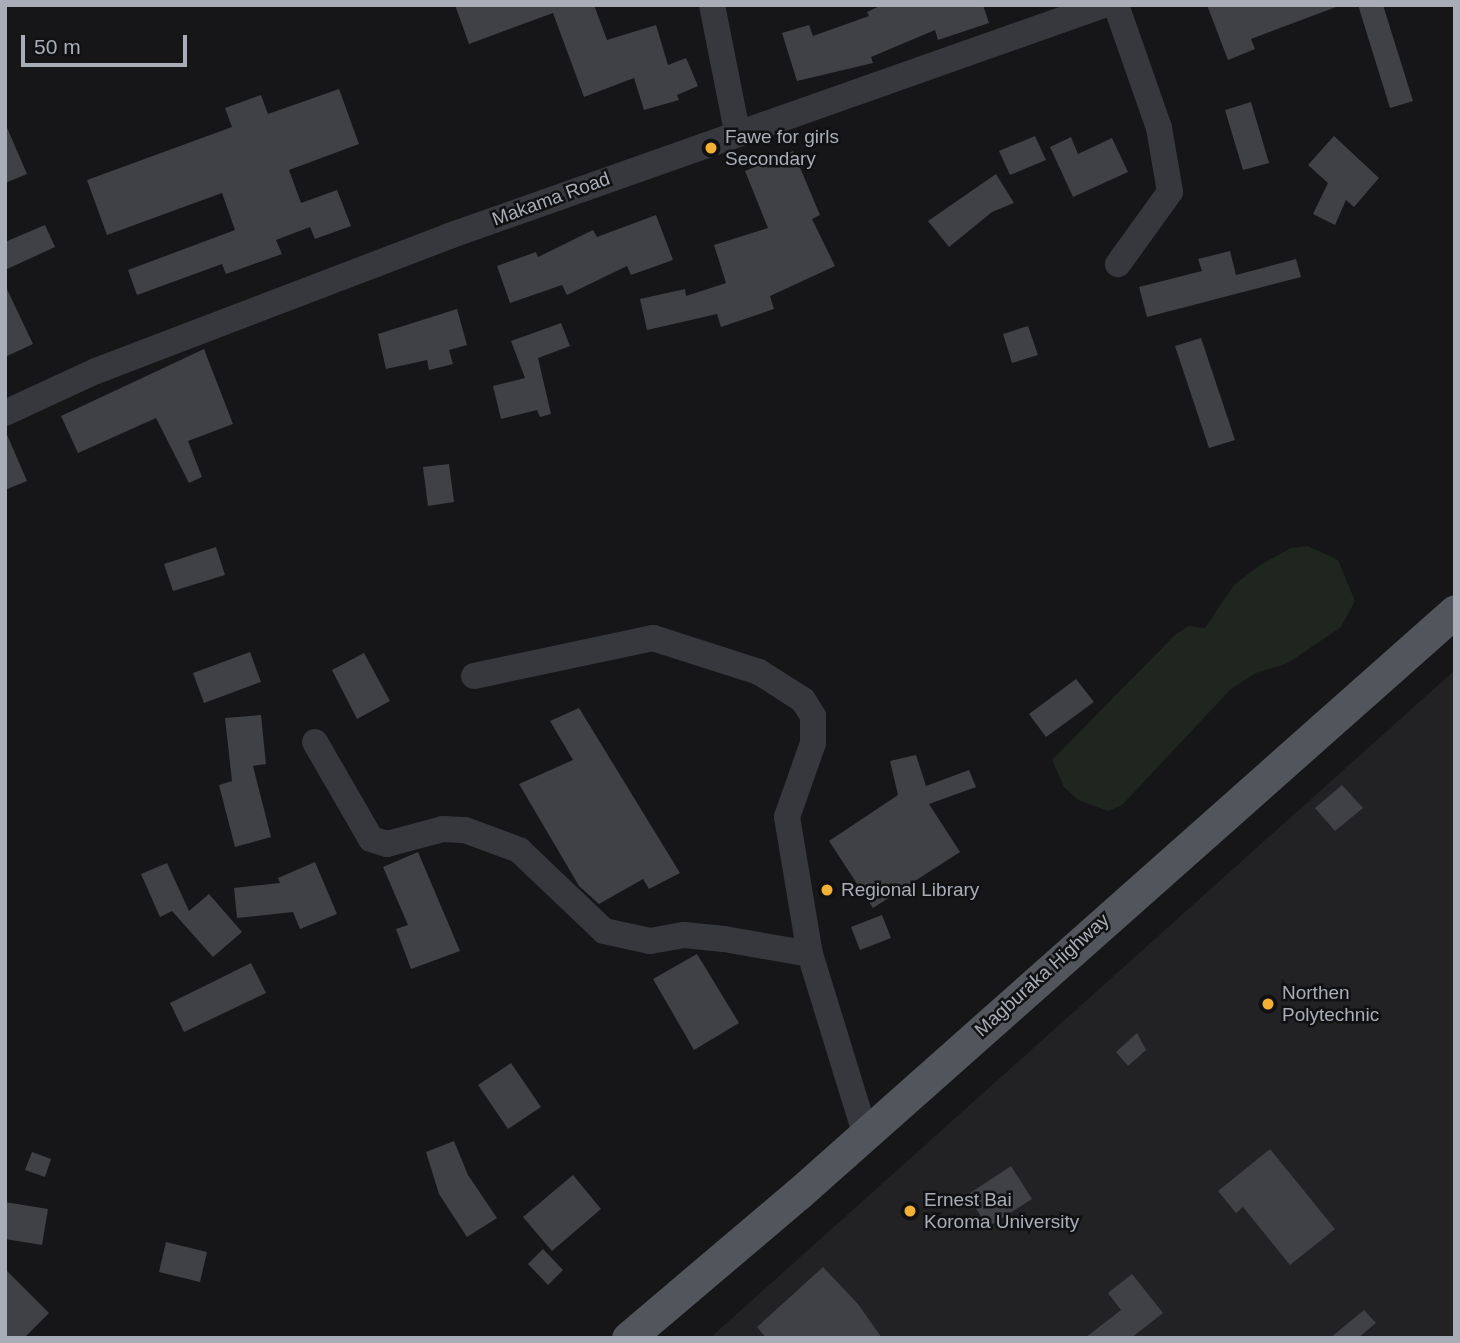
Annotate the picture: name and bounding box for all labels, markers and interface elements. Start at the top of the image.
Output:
scale bar [24,21,191,65]
text: 50 m [34,35,81,58]
place label: Fawe for girls Secondary [725,126,839,170]
marker: Fawe for girls Secondary [703,140,719,156]
street label: Makama Road [489,167,613,231]
place label: Regional Library [841,879,979,901]
marker: Regional Library [819,882,835,898]
street label: Magburaka Highway [970,909,1114,1041]
place label: Northen Polytechnic [1282,982,1379,1026]
marker: Northen Polytechnic [1260,996,1276,1012]
place label: Ernest Bai Koroma University [924,1189,1079,1233]
marker: Ernest Bai Koroma University [902,1203,918,1219]

